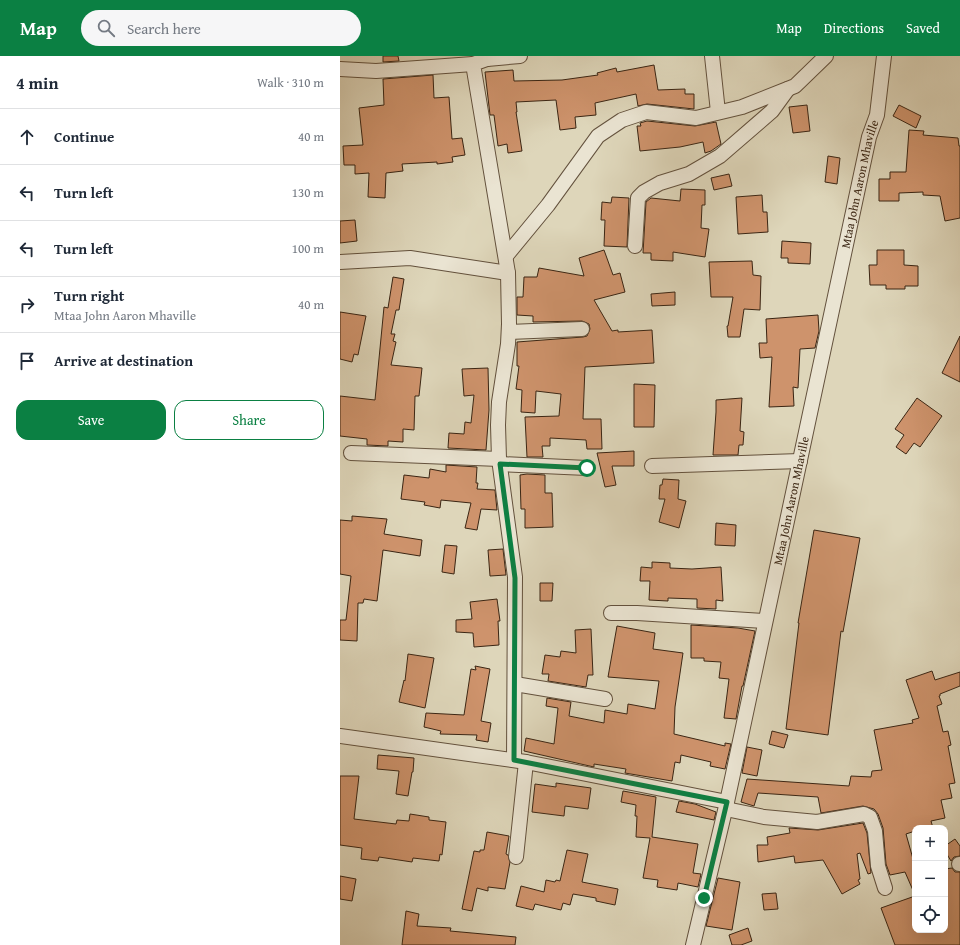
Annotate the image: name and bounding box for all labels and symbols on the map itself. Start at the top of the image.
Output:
street label: Mtaa John Aaron Mhaville [836,117,883,250]
street label: Mtaa John Aaron Mhaville [769,434,813,567]
route start [578,459,596,477]
route end [695,889,713,907]

